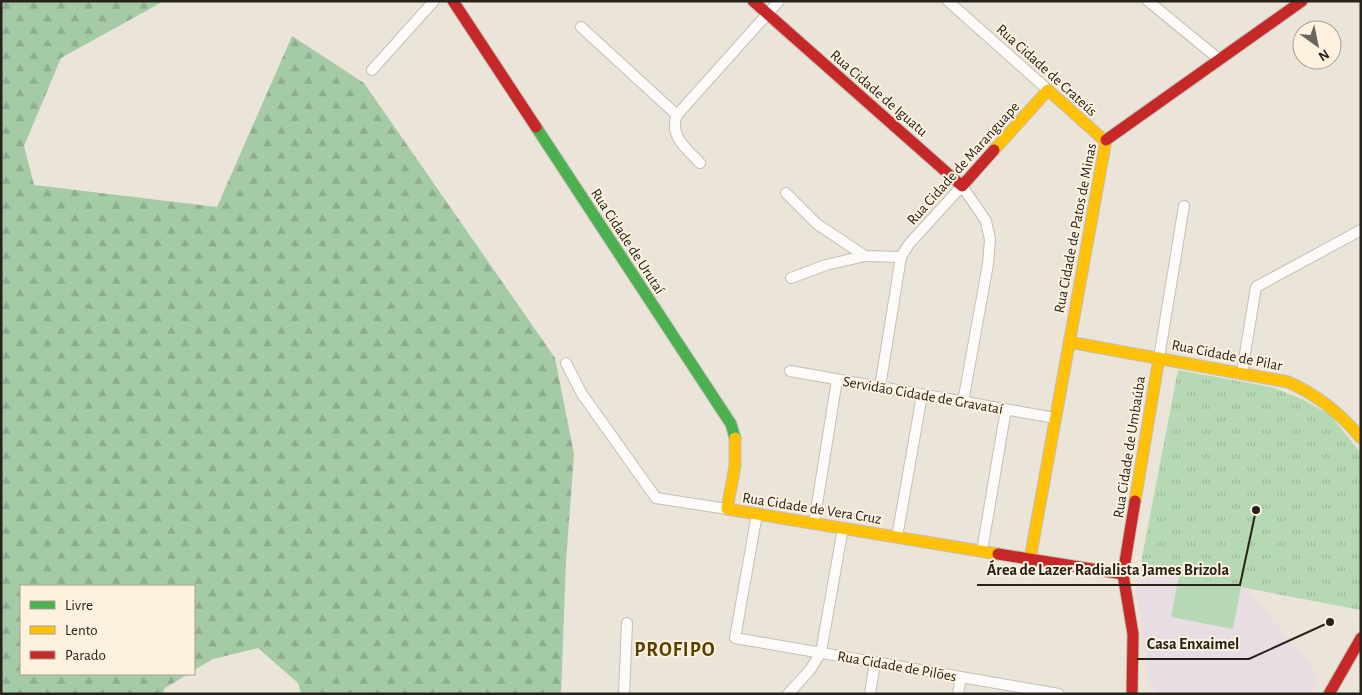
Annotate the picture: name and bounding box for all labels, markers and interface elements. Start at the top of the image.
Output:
north arrow [1292,20,1342,70]
street label: Rua Cidade de Crateús [994,22,1100,119]
street label: Rua Cidade de Iguatu [827,47,930,140]
text: N [1316,47,1331,64]
street label: Rua Cidade de Maranguape [904,99,1022,228]
street label: Rua Cidade de Patos de Minas [1052,142,1099,314]
street label: Rua Cidade de Urutaí [588,186,667,297]
street label: Rua Cidade de Pilar [1170,337,1284,374]
street label: Servidão Cidade de Gravataí [842,374,1004,417]
street label: Rua Cidade de Umbaúba [1111,375,1148,519]
street label: Rua Cidade de Vera Cruz [741,490,882,527]
callout: Área de Lazer Radialista James Brizola [977,554,1240,585]
text: Área de Lazer Radialista James Brizola [987,559,1229,578]
legend [20,585,195,675]
text: Livre [65,598,93,613]
text: Lento [65,623,98,638]
callout: Casa Enxaimel [1137,628,1249,659]
text: Casa Enxaimel [1147,636,1239,652]
district label: PROFIPO [634,640,716,660]
text: Parado [65,648,106,663]
street label: Rua Cidade de Pilões [836,649,958,684]

